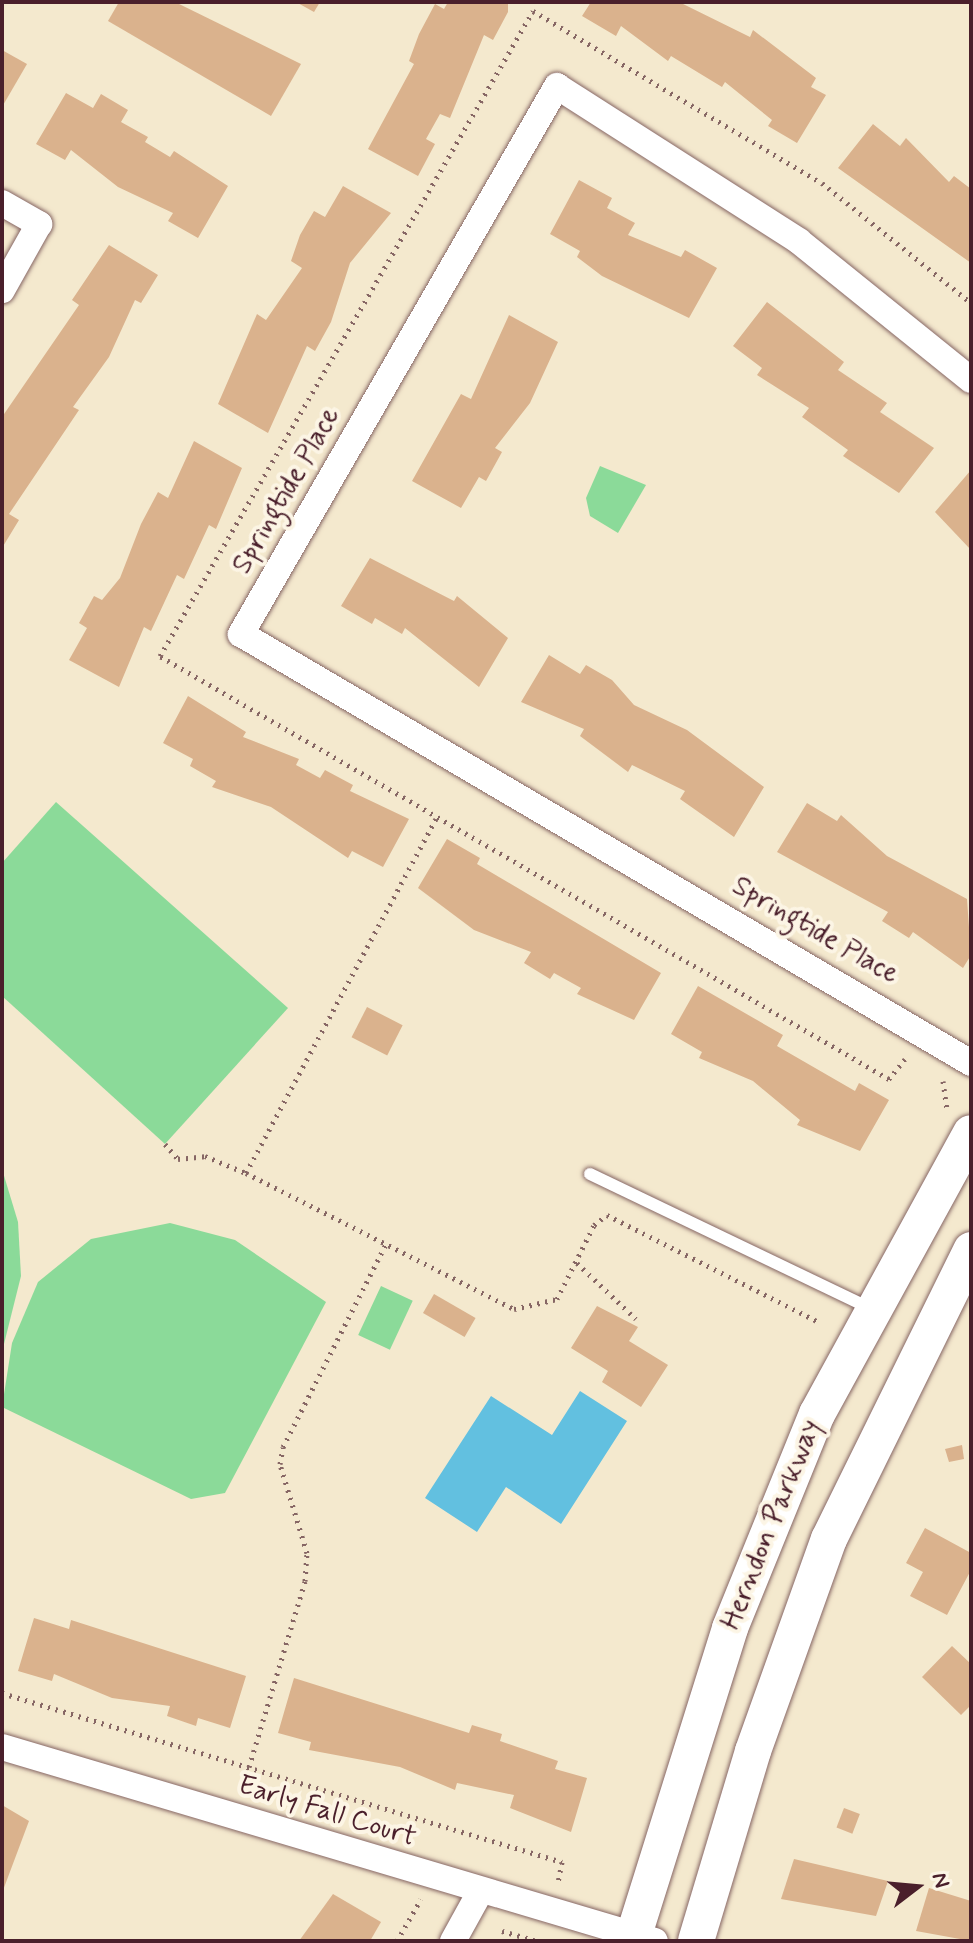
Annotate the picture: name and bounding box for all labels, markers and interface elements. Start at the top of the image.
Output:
street label: Springtide Place [225,401,349,581]
street label: Springtide Place [725,869,905,993]
street label: Herndon Parkway [716,1419,828,1631]
street label: Early Fall Court [234,1769,420,1855]
north arrow [877,1847,957,1927]
text: N [925,1869,956,1891]

